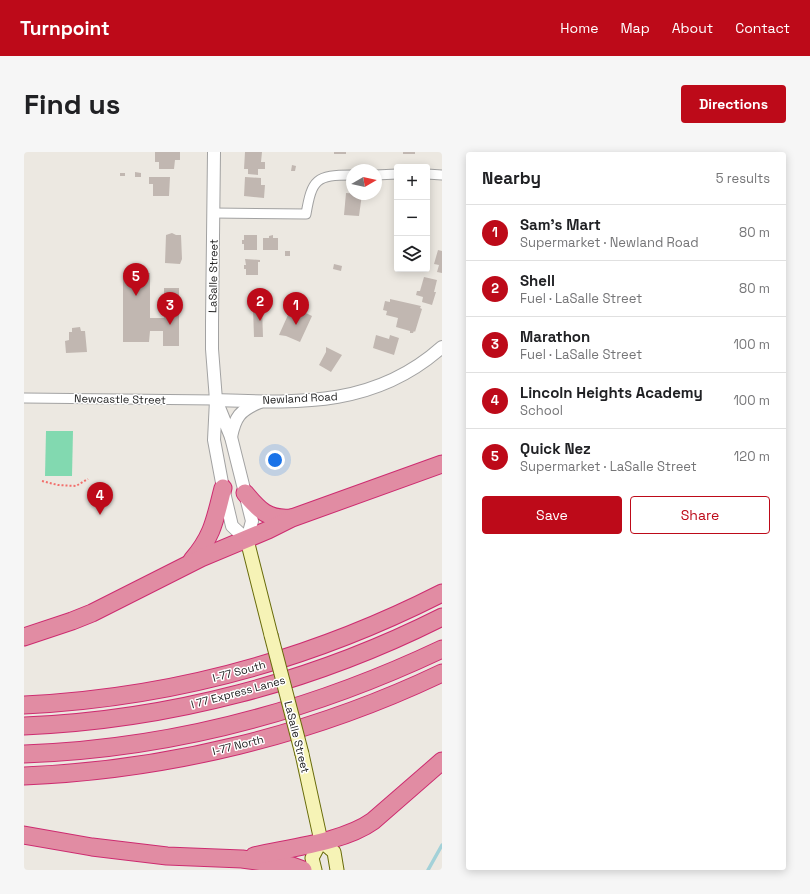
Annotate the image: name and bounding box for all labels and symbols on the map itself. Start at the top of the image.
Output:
north arrow [346,164,382,200]
street label: LaSalle Street [205,239,221,313]
pin: 5 [123,263,149,296]
pin: 2 [247,288,273,321]
pin: 3 [157,292,183,325]
pin: 1 [283,292,309,325]
street label: Newland Road [262,389,338,407]
street label: Newcastle Street [74,391,166,407]
your location [265,450,285,470]
pin: 4 [87,482,113,515]
street label: I-77 South [211,657,267,685]
street label: I 77 Express Lanes [189,673,287,711]
street label: LaSalle Street [281,700,313,774]
street label: I-77 North [211,732,265,758]

